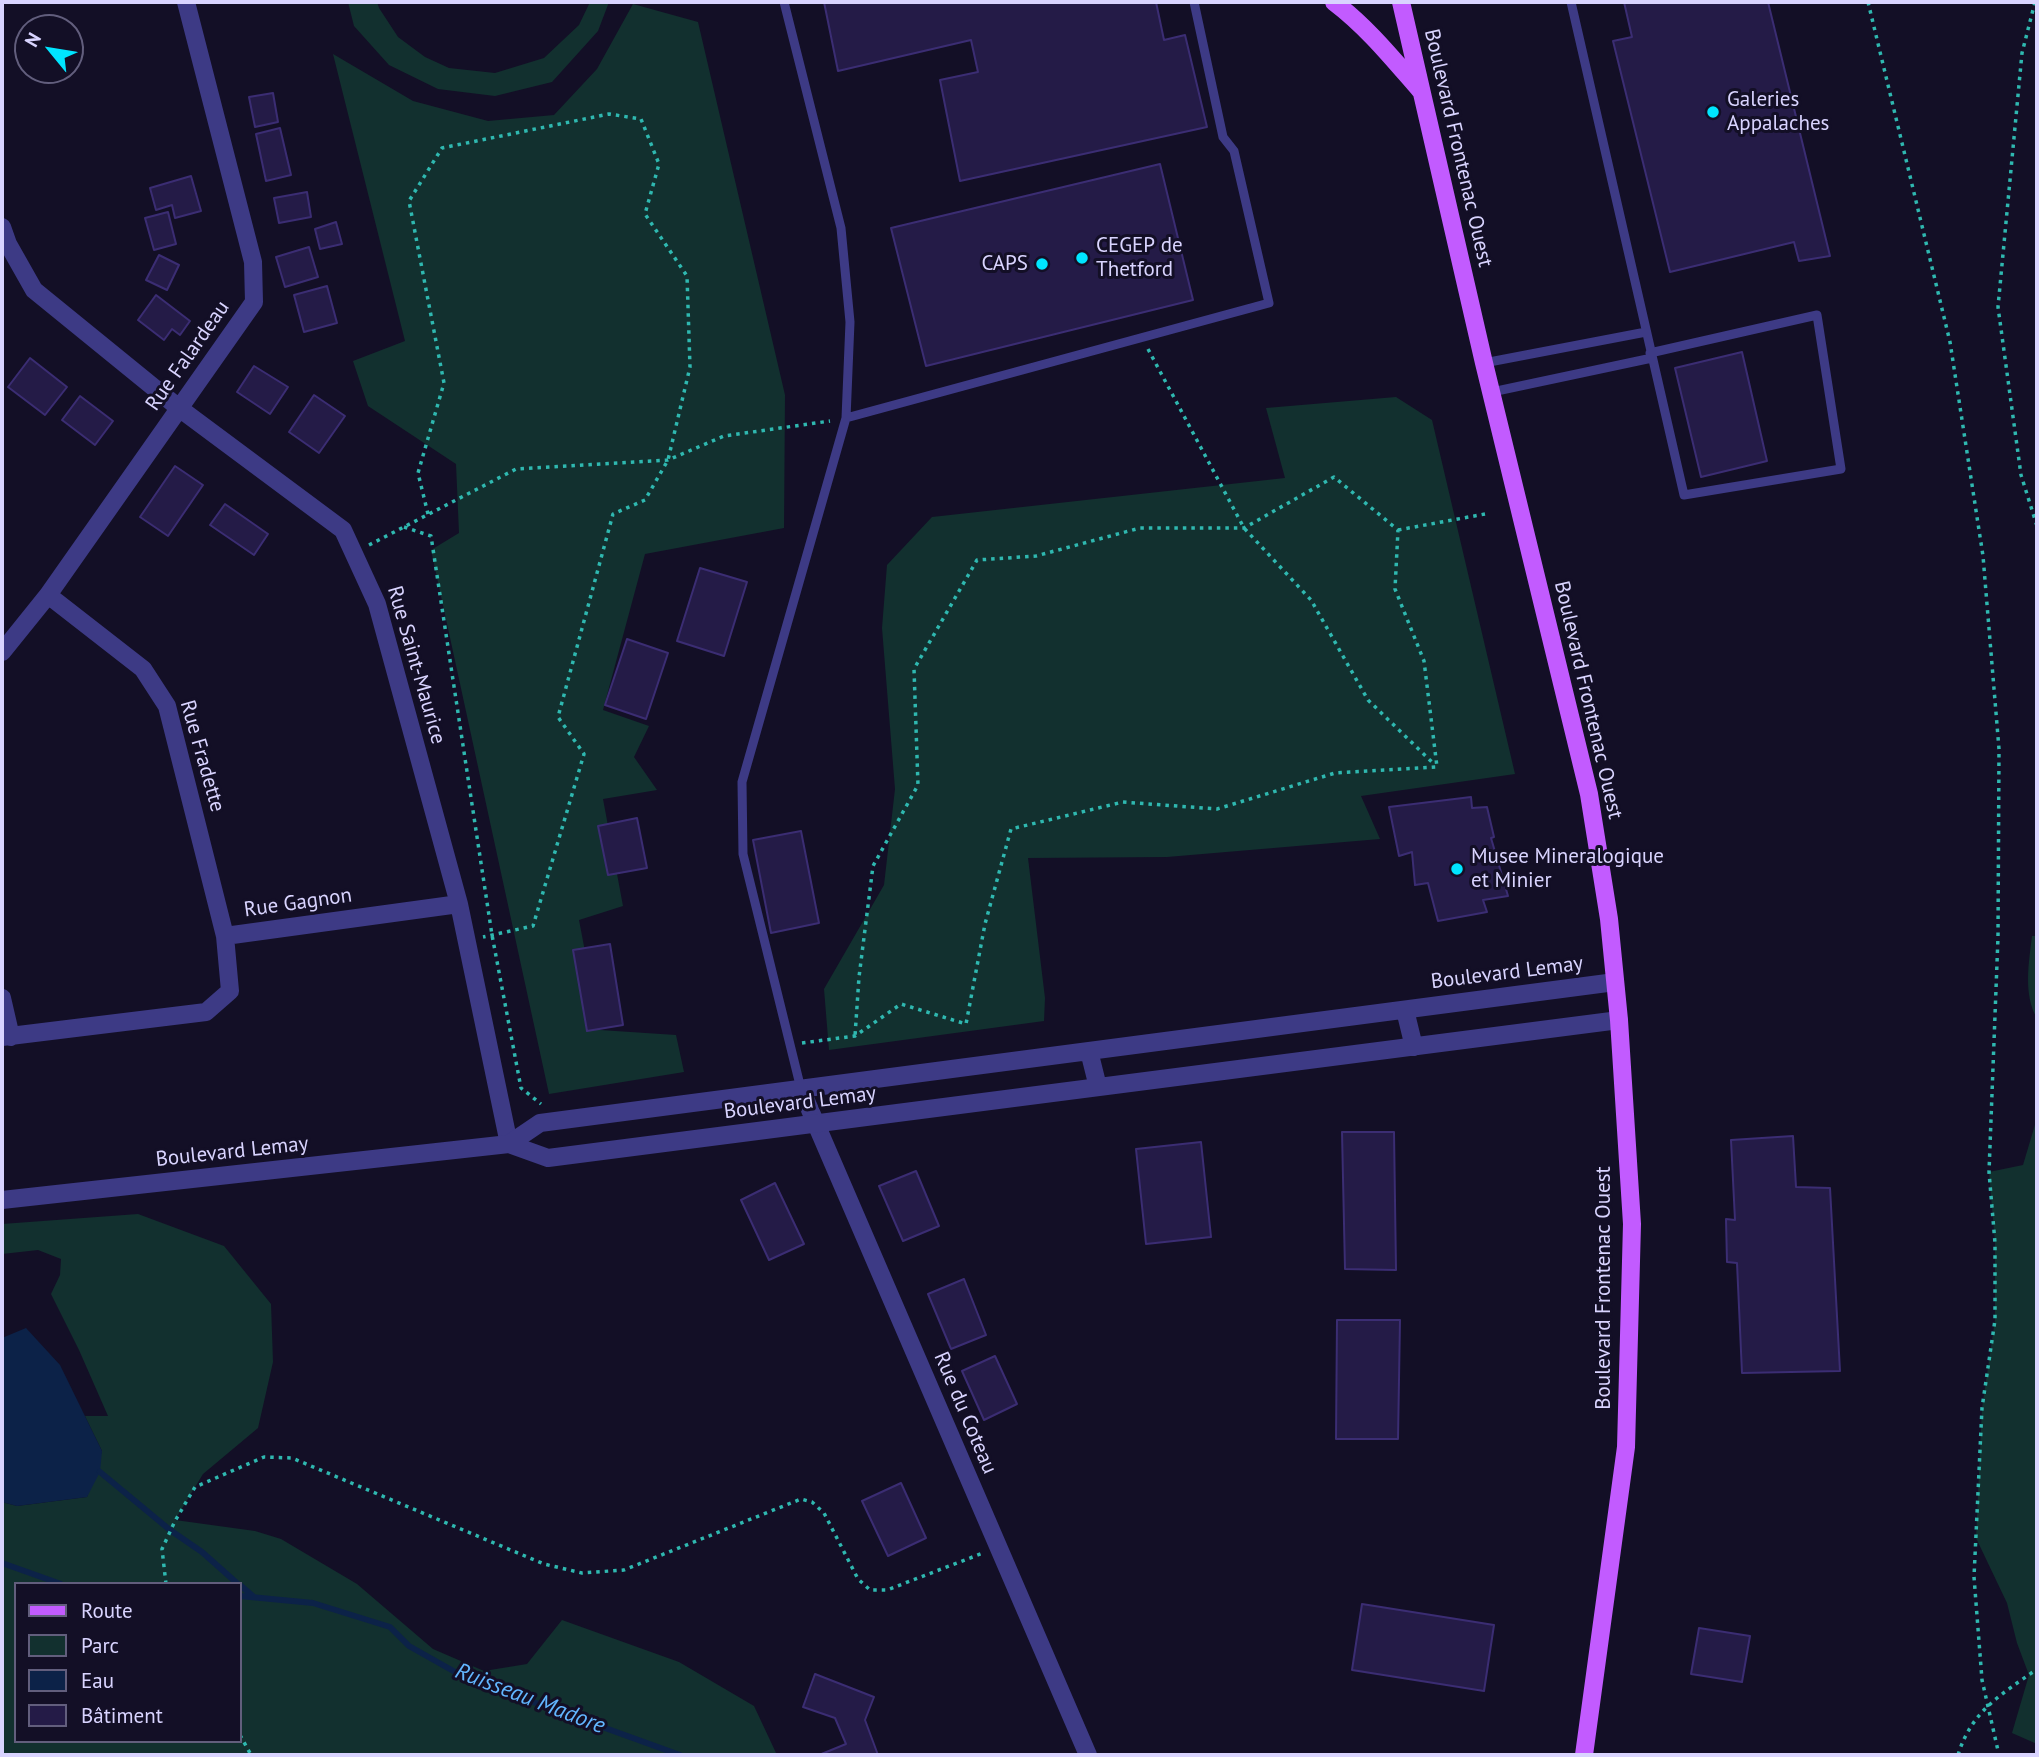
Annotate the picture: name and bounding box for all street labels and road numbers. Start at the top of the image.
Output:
street label: Boulevard Frontenac Ouest [1418,27,1498,269]
street label: Rue Falardeau [141,296,235,416]
street label: Boulevard Frontenac Ouest [1548,579,1628,821]
street label: Rue Saint-Maurice [381,583,451,747]
street label: Rue Fradette [174,697,230,815]
street label: Rue Gagnon [242,883,354,923]
street label: Boulevard Lemay [1429,951,1585,995]
street label: Boulevard Lemay [722,1081,878,1125]
street label: Boulevard Lemay [154,1131,310,1173]
street label: Boulevard Frontenac Ouest [1591,1166,1617,1410]
street label: Rue du Coteau [928,1348,1002,1478]

